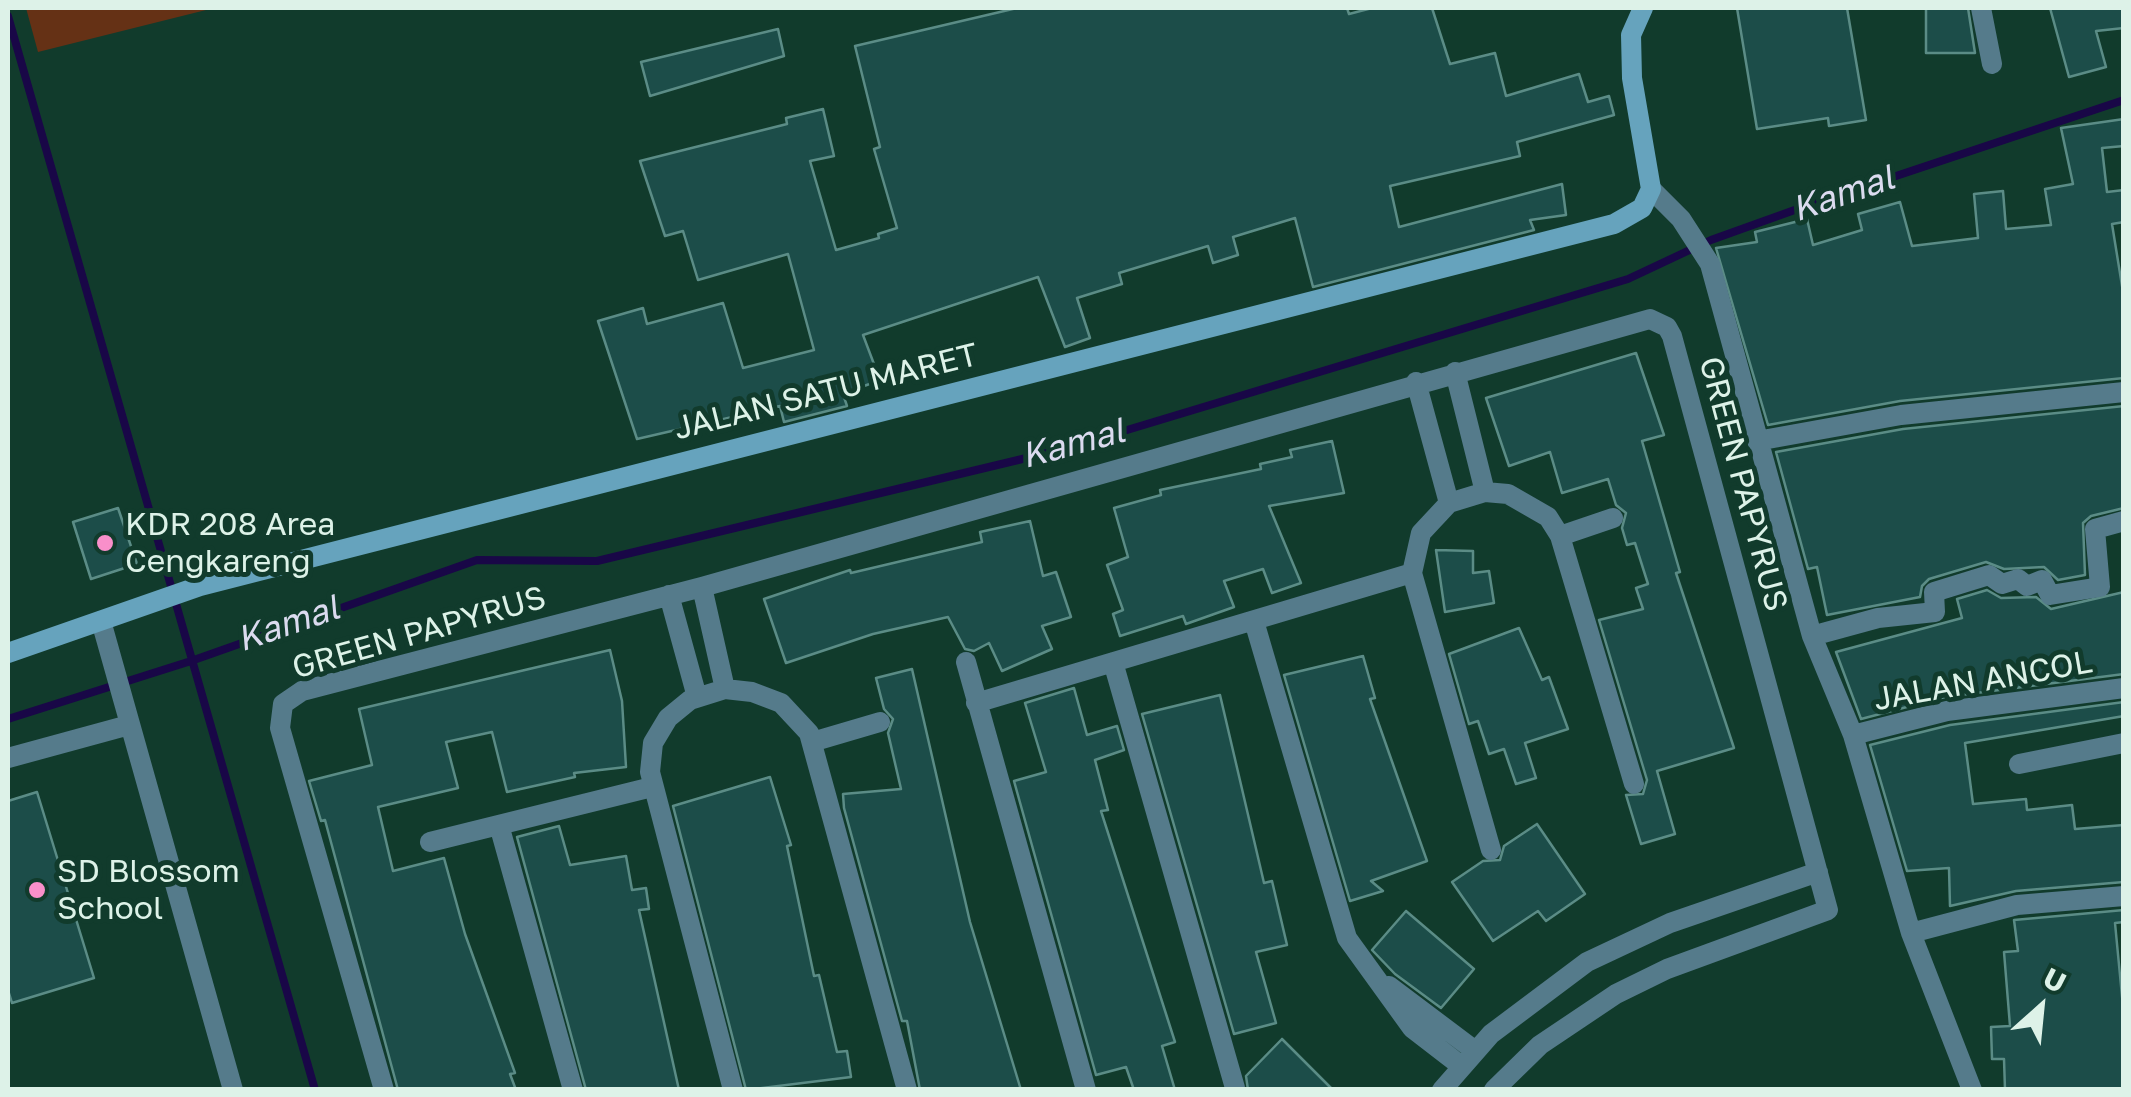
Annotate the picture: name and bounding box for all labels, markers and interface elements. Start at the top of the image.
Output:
water label: Kamal [1786,157,1900,231]
street label: JALAN SATU MARET [670,336,982,448]
street label: GREEN PAPYRUS [1691,353,1795,615]
water label: Kamal [1017,410,1129,478]
place label: KDR 208 Area Cengkareng [125,506,335,581]
marker: KDR 208 Area Cengkareng [94,532,116,554]
street label: GREEN PAPYRUS [288,578,550,688]
water label: Kamal [231,587,345,661]
street label: JALAN ANCOL [1871,643,2095,719]
place label: SD Blossom School [57,853,240,928]
marker: SD Blossom School [26,879,48,901]
north arrow [1991,957,2091,1057]
text: U [2038,960,2071,999]

